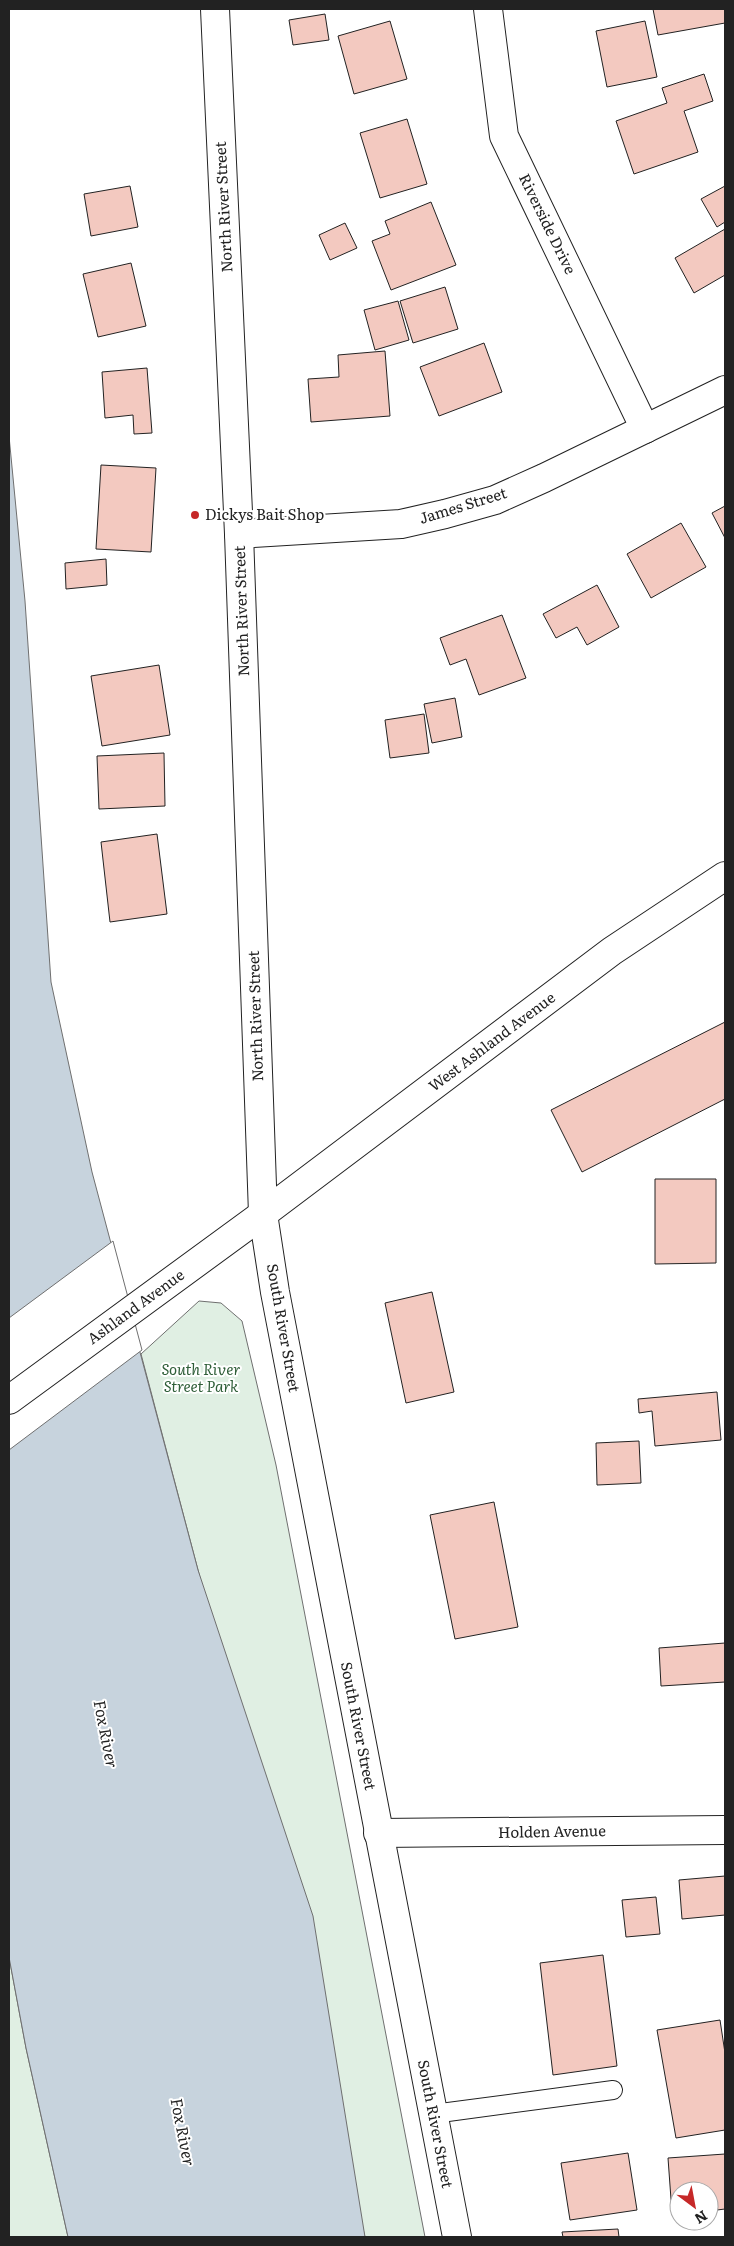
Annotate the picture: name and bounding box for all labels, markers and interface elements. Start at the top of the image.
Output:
street label: North River Street [208,141,237,273]
street label: Riverside Drive [514,169,583,278]
street label: James Street [416,480,509,529]
place label: Dickys Bait Shop [205,502,324,525]
marker: Dickys Bait Shop [189,509,201,521]
street label: North River Street [227,545,254,677]
street label: North River Street [241,950,268,1082]
street label: West Ashland Avenue [423,985,560,1096]
street label: Ashland Avenue [82,1262,189,1349]
street label: South River Street [262,1262,307,1394]
park label: South River Street Park [162,1357,240,1397]
street label: South River Street [336,1660,383,1792]
water label: Fox River [89,1698,125,1770]
street label: Holden Avenue [498,1818,606,1843]
street label: South River Street [413,2058,460,2190]
water label: Fox River [166,2096,202,2168]
north arrow [669,2181,719,2231]
text: N [691,2206,712,2230]

